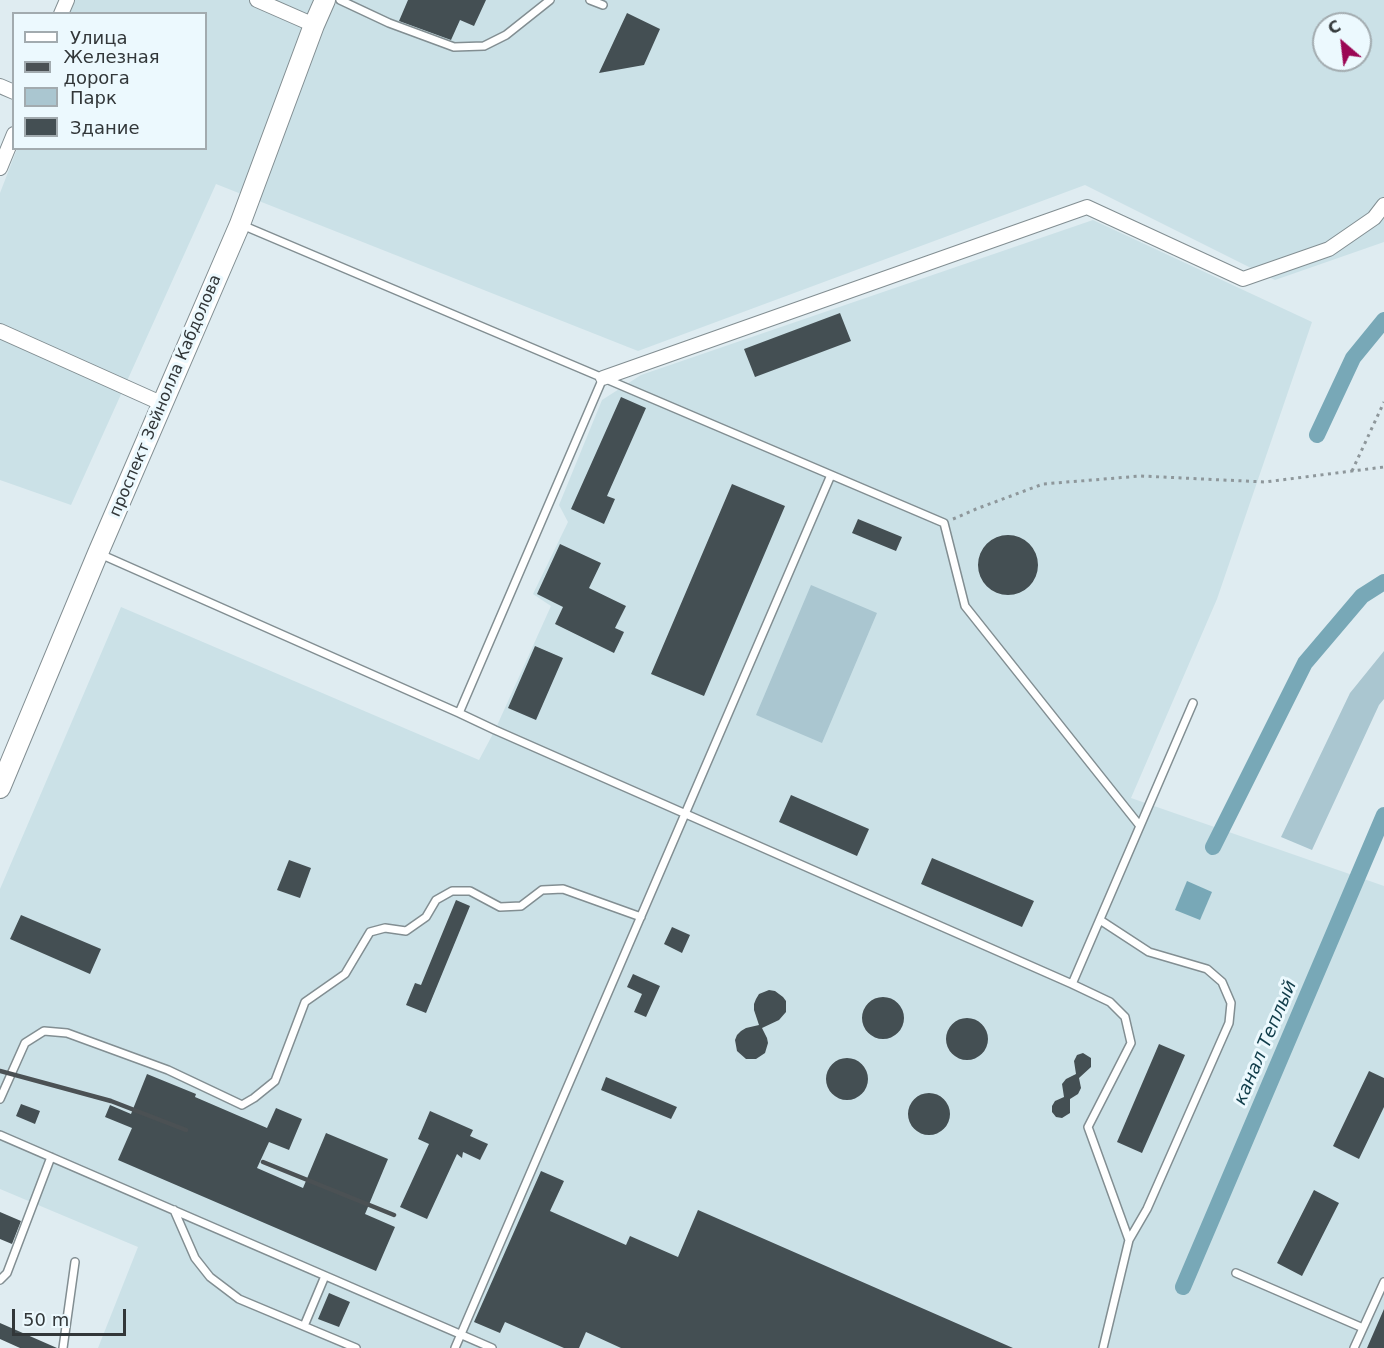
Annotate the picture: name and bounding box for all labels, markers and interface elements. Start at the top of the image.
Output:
legend [12,12,207,150]
north arrow [1312,12,1372,72]
text: С [1325,16,1344,39]
text: Улица [70,27,127,48]
text: Железная дорога [63,46,160,88]
text: Парк [70,87,117,108]
text: Здание [70,117,140,138]
street label: проспект Зейнолла Кабдолова [106,272,226,520]
water label: канал Теплый [1230,977,1302,1109]
scale bar [15,1297,129,1335]
text: 50 m [23,1309,69,1330]

